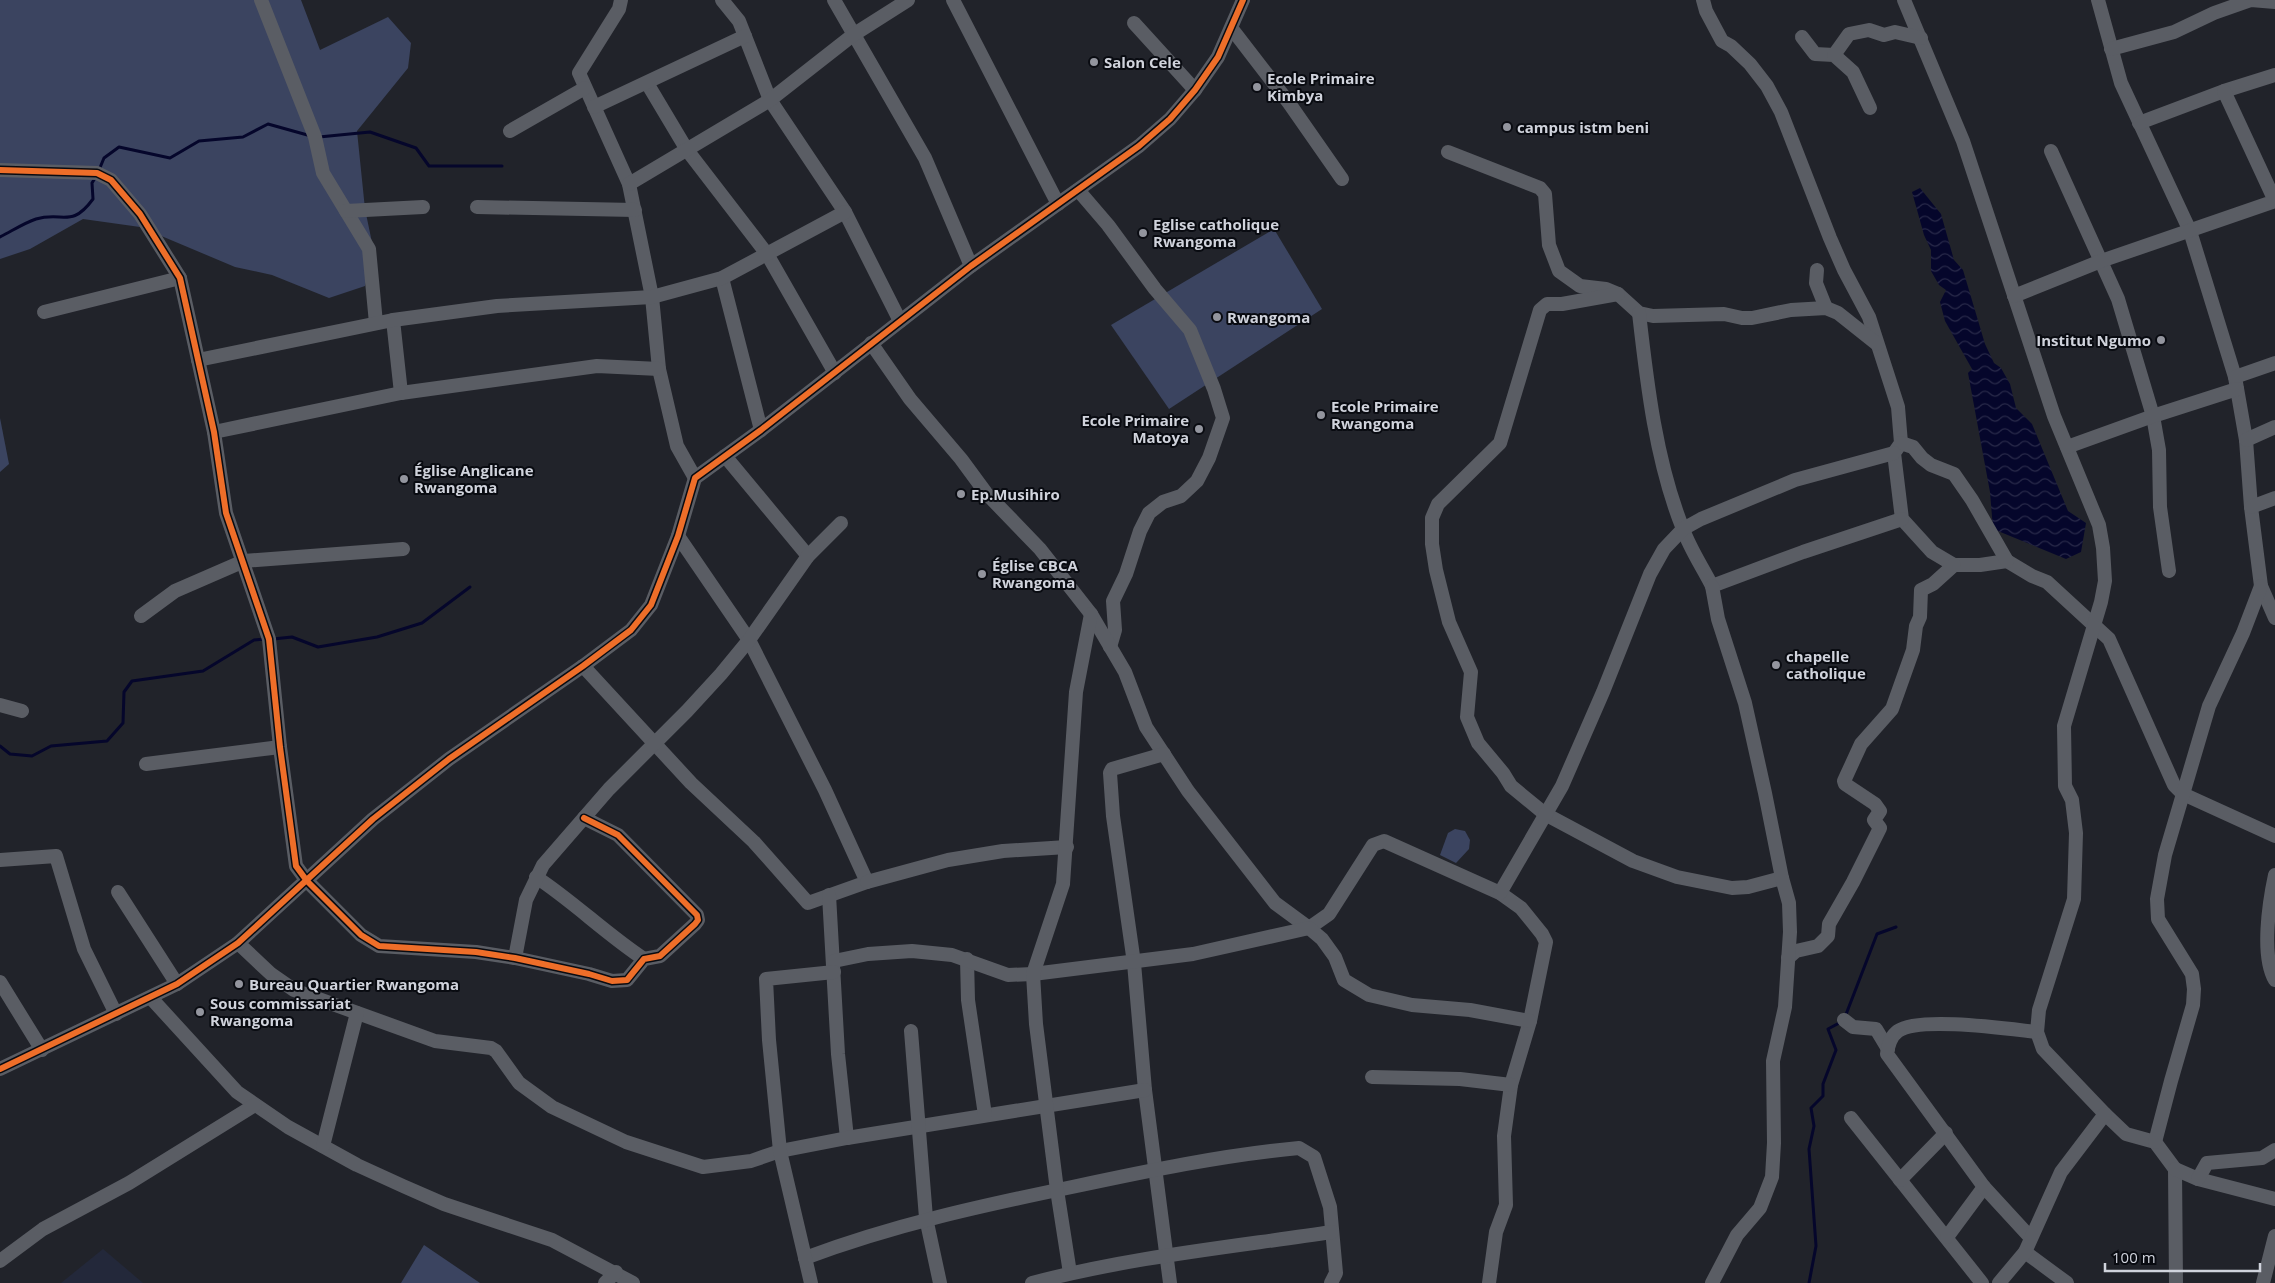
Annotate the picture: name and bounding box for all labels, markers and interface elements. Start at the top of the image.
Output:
place label: Salon Cele [1104,52,1181,72]
marker: Salon Cele [1088,56,1100,68]
place label: Ecole Primaire Kimbya [1267,68,1375,105]
marker: Ecole Primaire Kimbya [1251,81,1263,93]
place label: campus istm beni [1517,117,1649,137]
marker: campus istm beni [1501,121,1513,133]
place label: Eglise catholique Rwangoma [1153,214,1279,251]
marker: Eglise catholique Rwangoma [1137,227,1149,239]
place label: Rwangoma [1227,307,1310,327]
marker: Rwangoma [1211,311,1223,323]
place label: Institut Ngumo [2036,330,2151,350]
marker: Institut Ngumo [2155,334,2167,346]
place label: Ecole Primaire Rwangoma [1331,396,1439,433]
marker: Ecole Primaire Rwangoma [1315,409,1327,421]
place label: Ecole Primaire Matoya [1081,410,1189,447]
marker: Ecole Primaire Matoya [1193,423,1205,435]
place label: Église Anglicane Rwangoma [414,460,534,497]
marker: Église Anglicane Rwangoma [398,473,410,485]
place label: Ep.Musihiro [971,484,1060,504]
marker: Ep.Musihiro [955,488,967,500]
place label: Église CBCA Rwangoma [992,555,1078,592]
marker: Église CBCA Rwangoma [976,568,988,580]
place label: chapelle catholique [1786,646,1866,683]
marker: chapelle catholique [1770,659,1782,671]
place label: Bureau Quartier Rwangoma [249,974,459,994]
marker: Bureau Quartier Rwangoma [233,978,245,990]
place label: Sous commissariat Rwangoma [210,993,351,1030]
marker: Sous commissariat Rwangoma [194,1006,206,1018]
scale bar [2105,1240,2260,1272]
text: 100 m [2112,1247,2156,1267]

